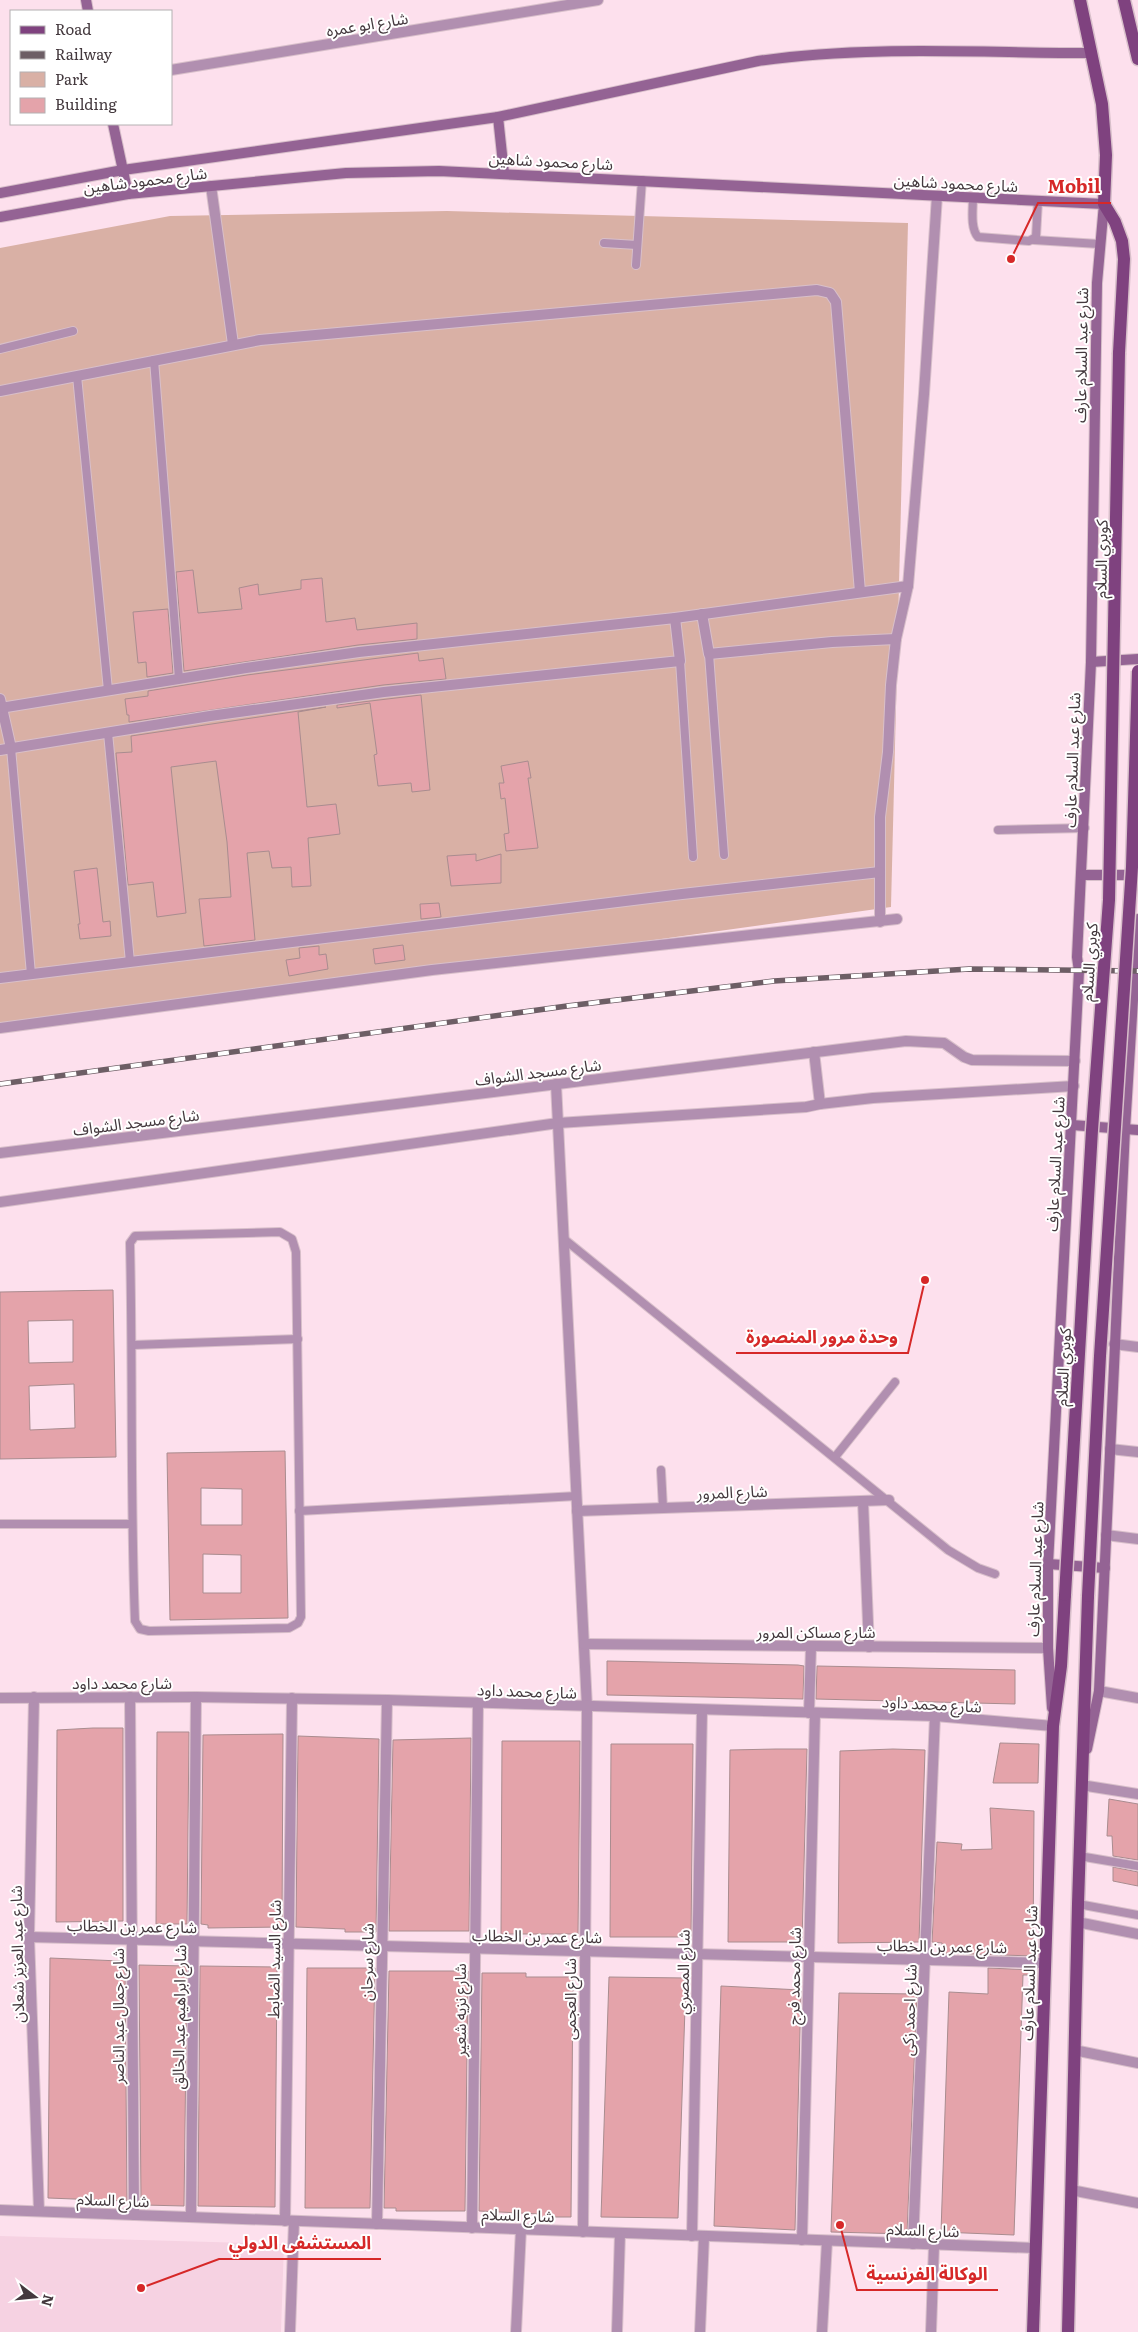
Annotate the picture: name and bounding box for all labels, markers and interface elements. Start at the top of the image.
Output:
street label: شارع ابو عمره [324,5,410,43]
legend [10,10,172,125]
text: Road [55,17,91,40]
text: Railway [55,42,113,65]
text: Park [55,67,89,90]
text: Building [55,92,117,115]
street label: شارع محمود شاهين [488,145,614,177]
street label: شارع محمود شاهين [82,159,209,200]
street label: شارع محمود شاهين [893,167,1019,199]
callout: Mobil [1038,170,1111,203]
text: Mobil [1047,172,1101,199]
street label: شارع عبد السلام عارف [1067,287,1095,423]
street label: كوبري السلام [1087,519,1115,599]
street label: شارع عبد السلام عارف [1057,692,1087,828]
street label: كوبري السلام [1073,921,1105,1002]
street label: شارع مسجد الشواف [474,1051,603,1093]
street label: شارع عبد السلام عارف [1038,1096,1072,1232]
street label: شارع مسجد الشواف [72,1101,201,1143]
callout: وحدة مرور المنصورة [736,1320,908,1353]
text: وحدة مرور المنصورة [746,1322,898,1349]
street label: كوبري السلام [1048,1327,1078,1407]
street label: شارع المرور [695,1478,768,1506]
street label: شارع عبد السلام عارف [1020,1501,1050,1637]
street label: شارع مساكن المرور [755,1619,876,1645]
street label: شارع محمد داود [72,1670,172,1696]
street label: شارع محمد داود [476,1676,577,1706]
street label: شارع محمد داود [881,1688,983,1720]
street label: شارع عبد العزيز شعلان [3,1885,31,2023]
street label: شارع السيد الضابط [260,1899,288,2019]
street label: شارع عبد السلام عارف [1014,1905,1044,2041]
street label: شارع عمر بن الخطاب [67,1912,197,1940]
street label: شارع عمر بن الخطاب [472,1922,602,1950]
street label: شارع سرحان [353,1923,381,2001]
street label: شارع محمد فرج [780,1927,808,2025]
street label: شارع المصري [669,1929,697,2015]
street label: شارع عمر بن الخطاب [877,1932,1007,1960]
street label: شارع ابراهيم عبد الخالق [165,1944,193,2090]
street label: شارع جمال عبد الناصر [105,1948,131,2085]
street label: شارع العجمى [557,1958,583,2040]
street label: شارع نزيه شعير [447,1963,473,2058]
street label: شارع احمد زكى [894,1964,924,2057]
street label: شارع السلام [76,2186,150,2214]
street label: شارع السلام [481,2201,555,2229]
street label: شارع السلام [886,2216,960,2244]
callout: المستشفى الدولي [219,2226,381,2259]
text: المستشفى الدولي [229,2228,371,2257]
callout: الوكالة الفرنسية [857,2257,998,2290]
text: الوكالة الفرنسية [866,2259,988,2286]
north arrow [10,2272,60,2322]
text: N [37,2292,60,2310]

